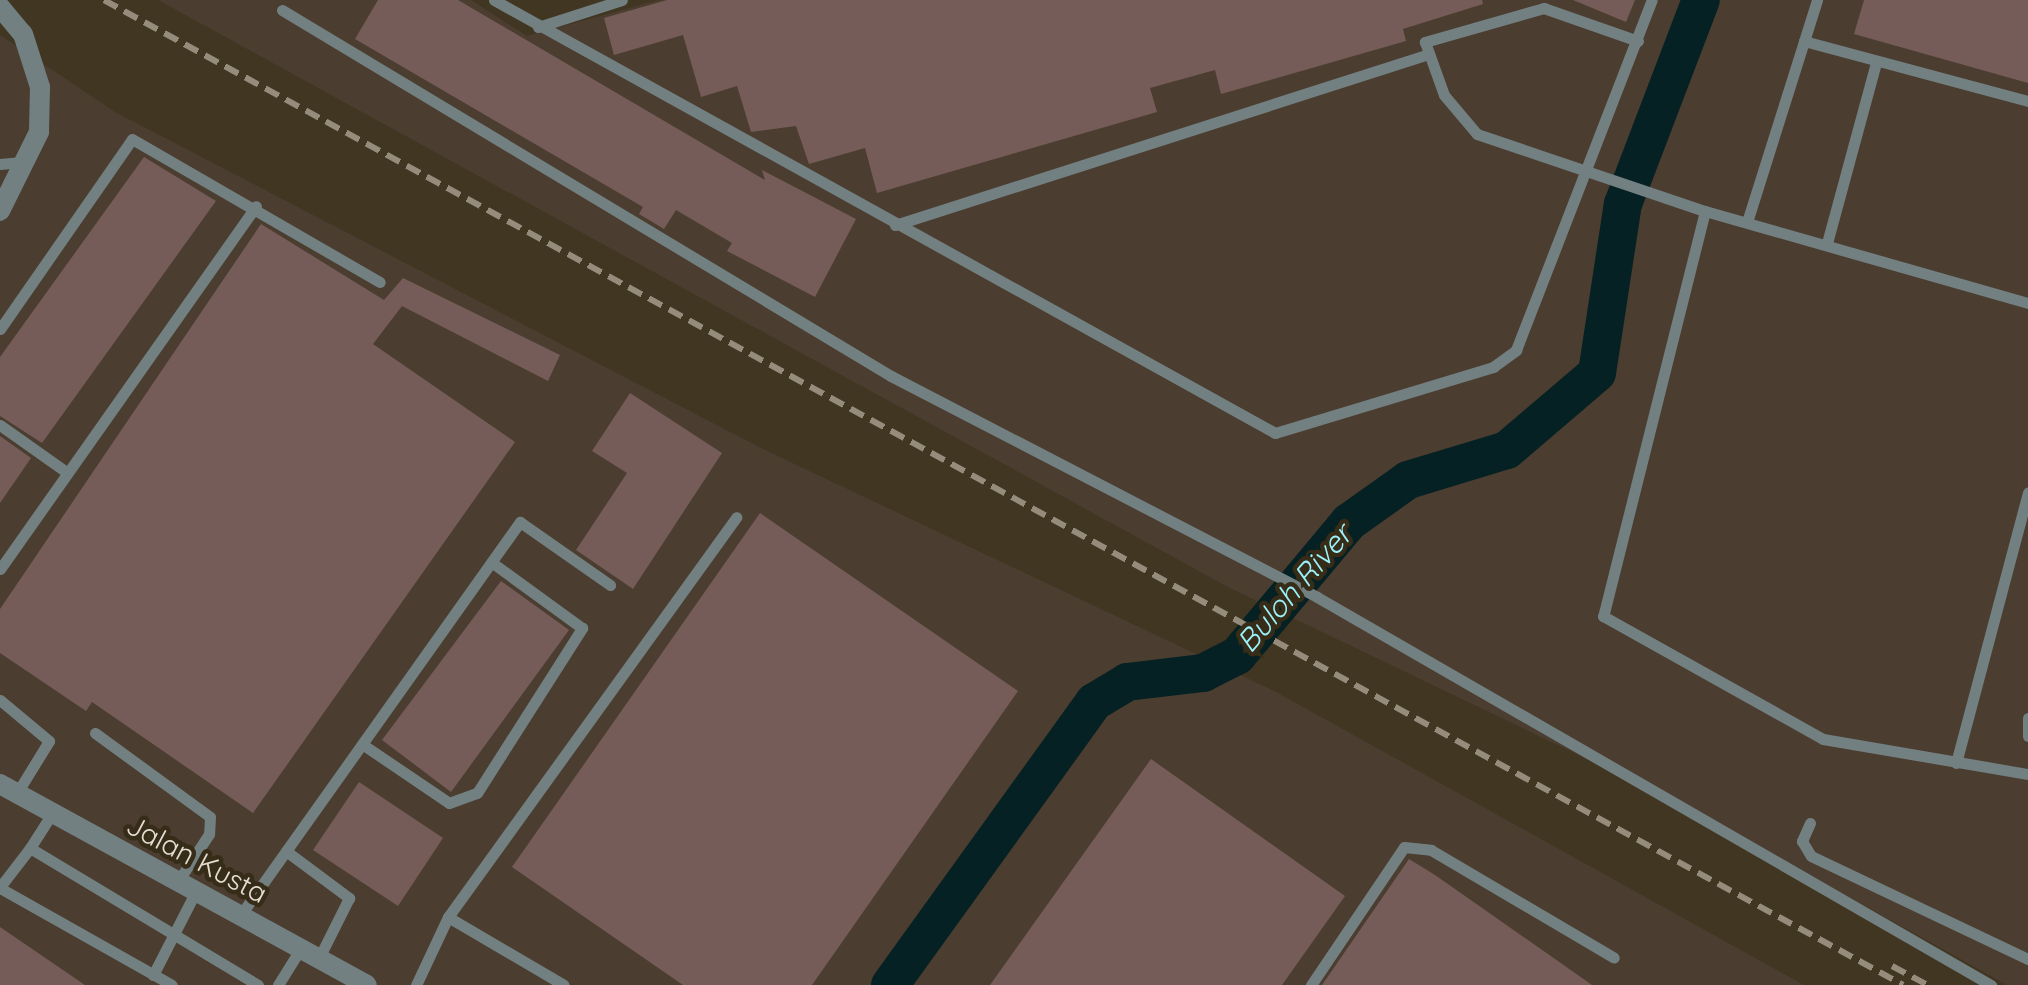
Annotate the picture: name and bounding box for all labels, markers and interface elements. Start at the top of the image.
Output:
water label: Buloh River [1229,517,1359,659]
street label: Jalan Kusta [121,808,273,910]

